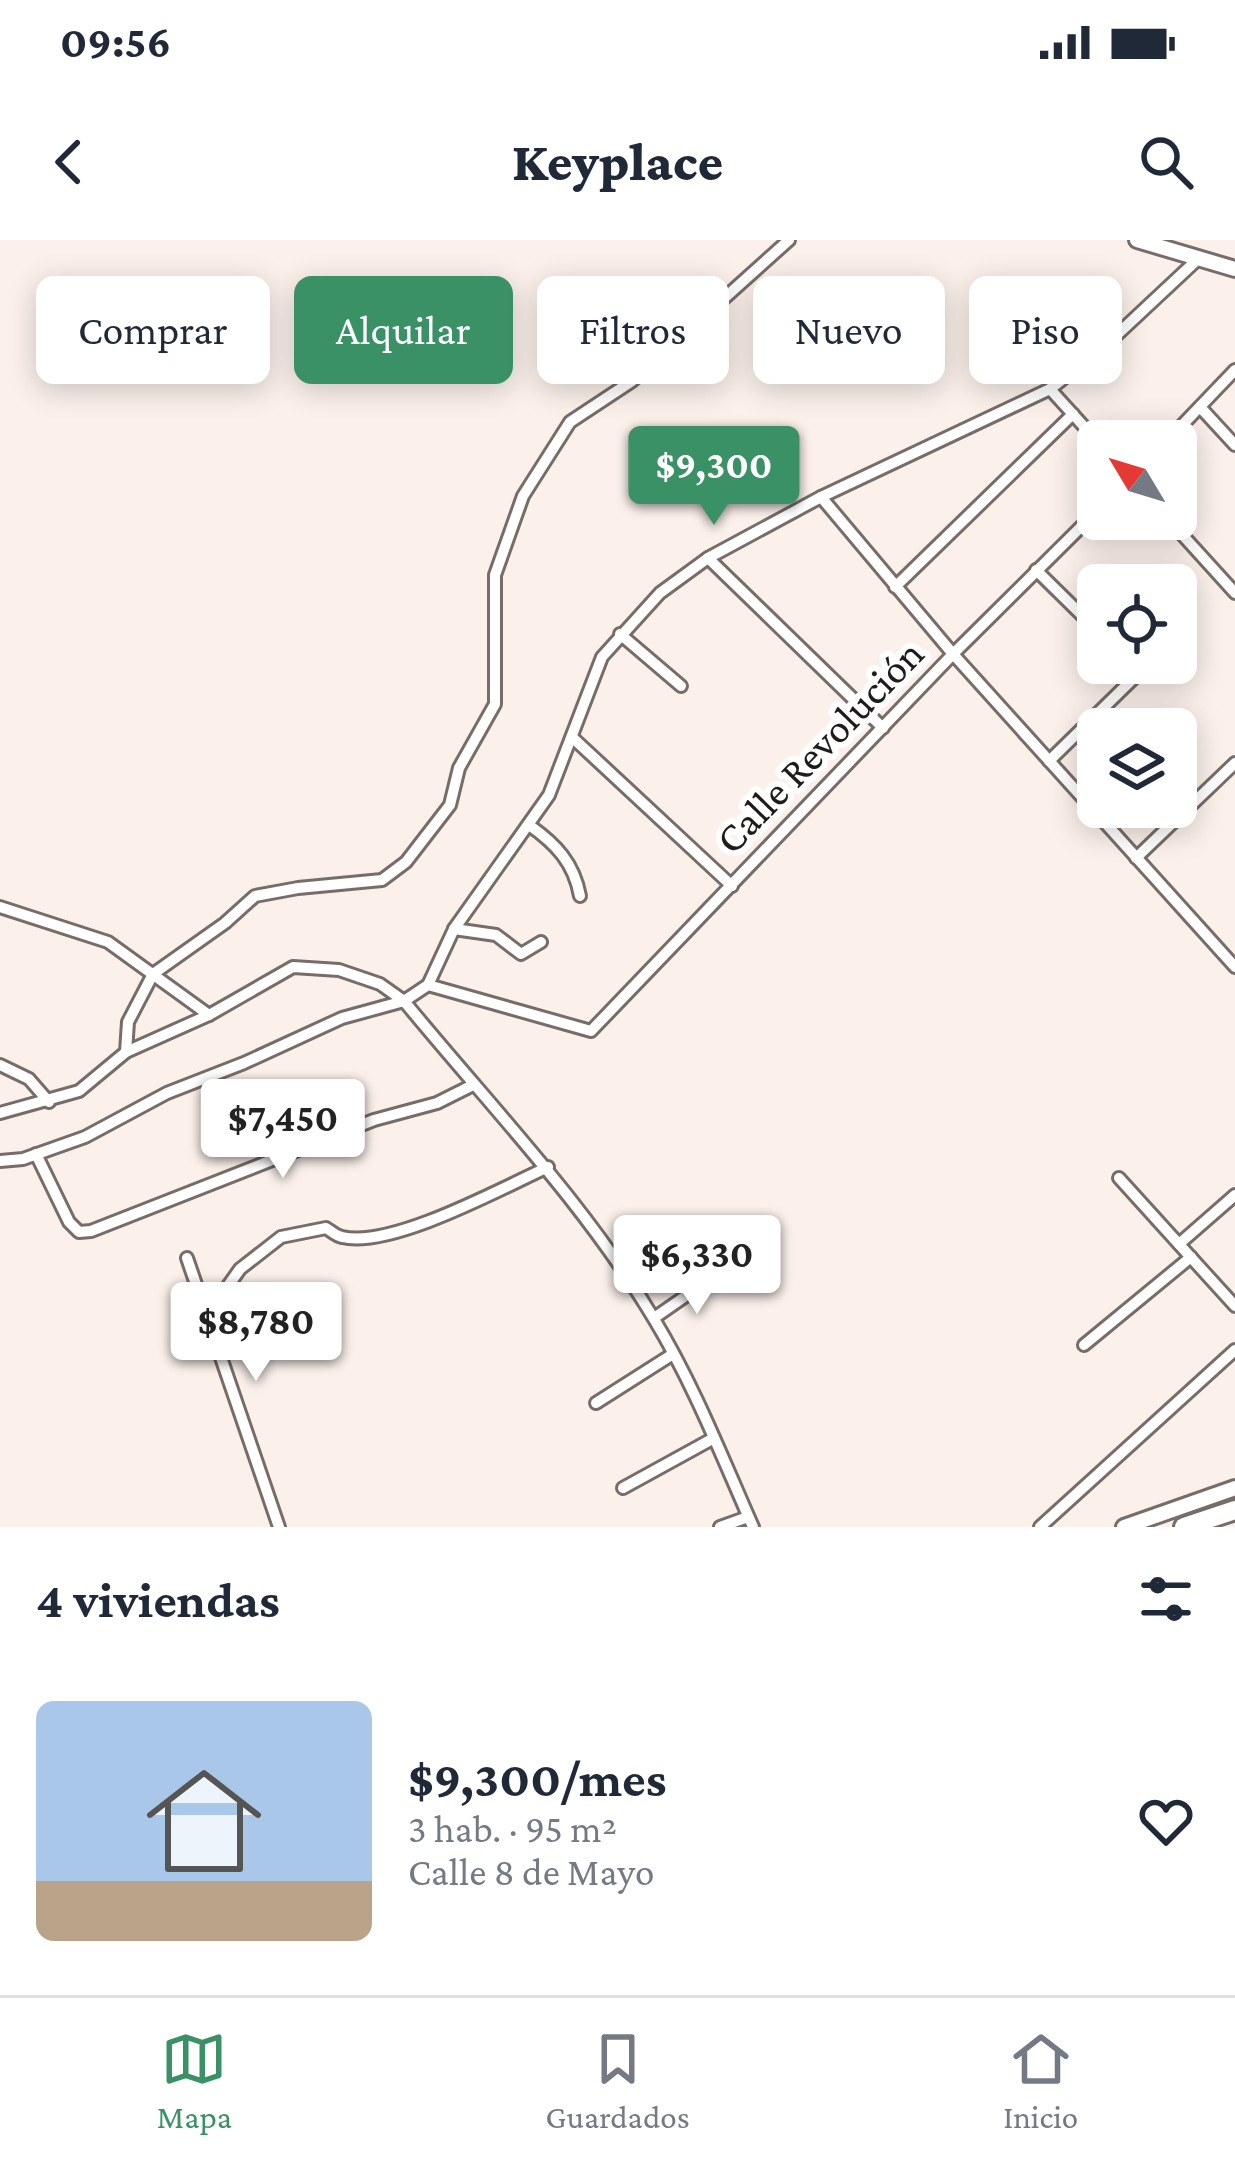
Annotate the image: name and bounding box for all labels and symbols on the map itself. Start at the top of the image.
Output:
north arrow [1077,420,1197,540]
pin: $9,300 [616,426,812,528]
street label: Calle Revolución [705,630,933,862]
pin: $7,450 [185,1079,381,1181]
pin: $6,330 [599,1215,795,1317]
pin: $8,780 [158,1282,354,1384]

